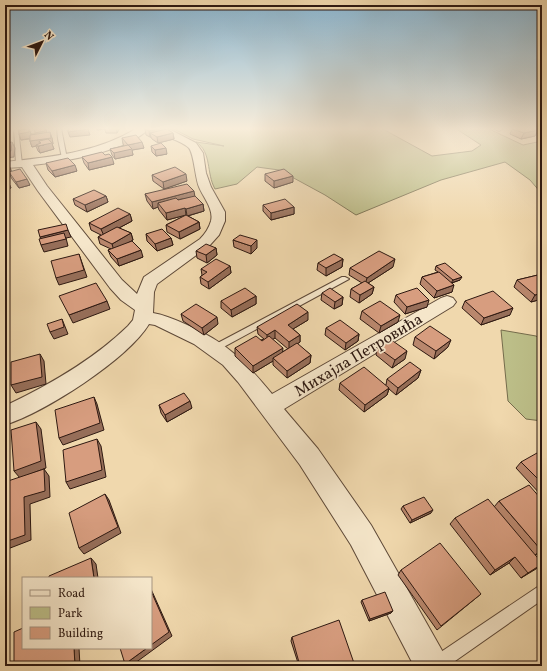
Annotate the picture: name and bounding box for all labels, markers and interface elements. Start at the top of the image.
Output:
north arrow [22,22,62,62]
text: N [40,28,57,44]
street label: Михајла Петровића [291,309,427,403]
legend [22,577,152,649]
text: Road [58,586,85,602]
text: Park [58,606,83,622]
text: Building [58,626,103,642]

